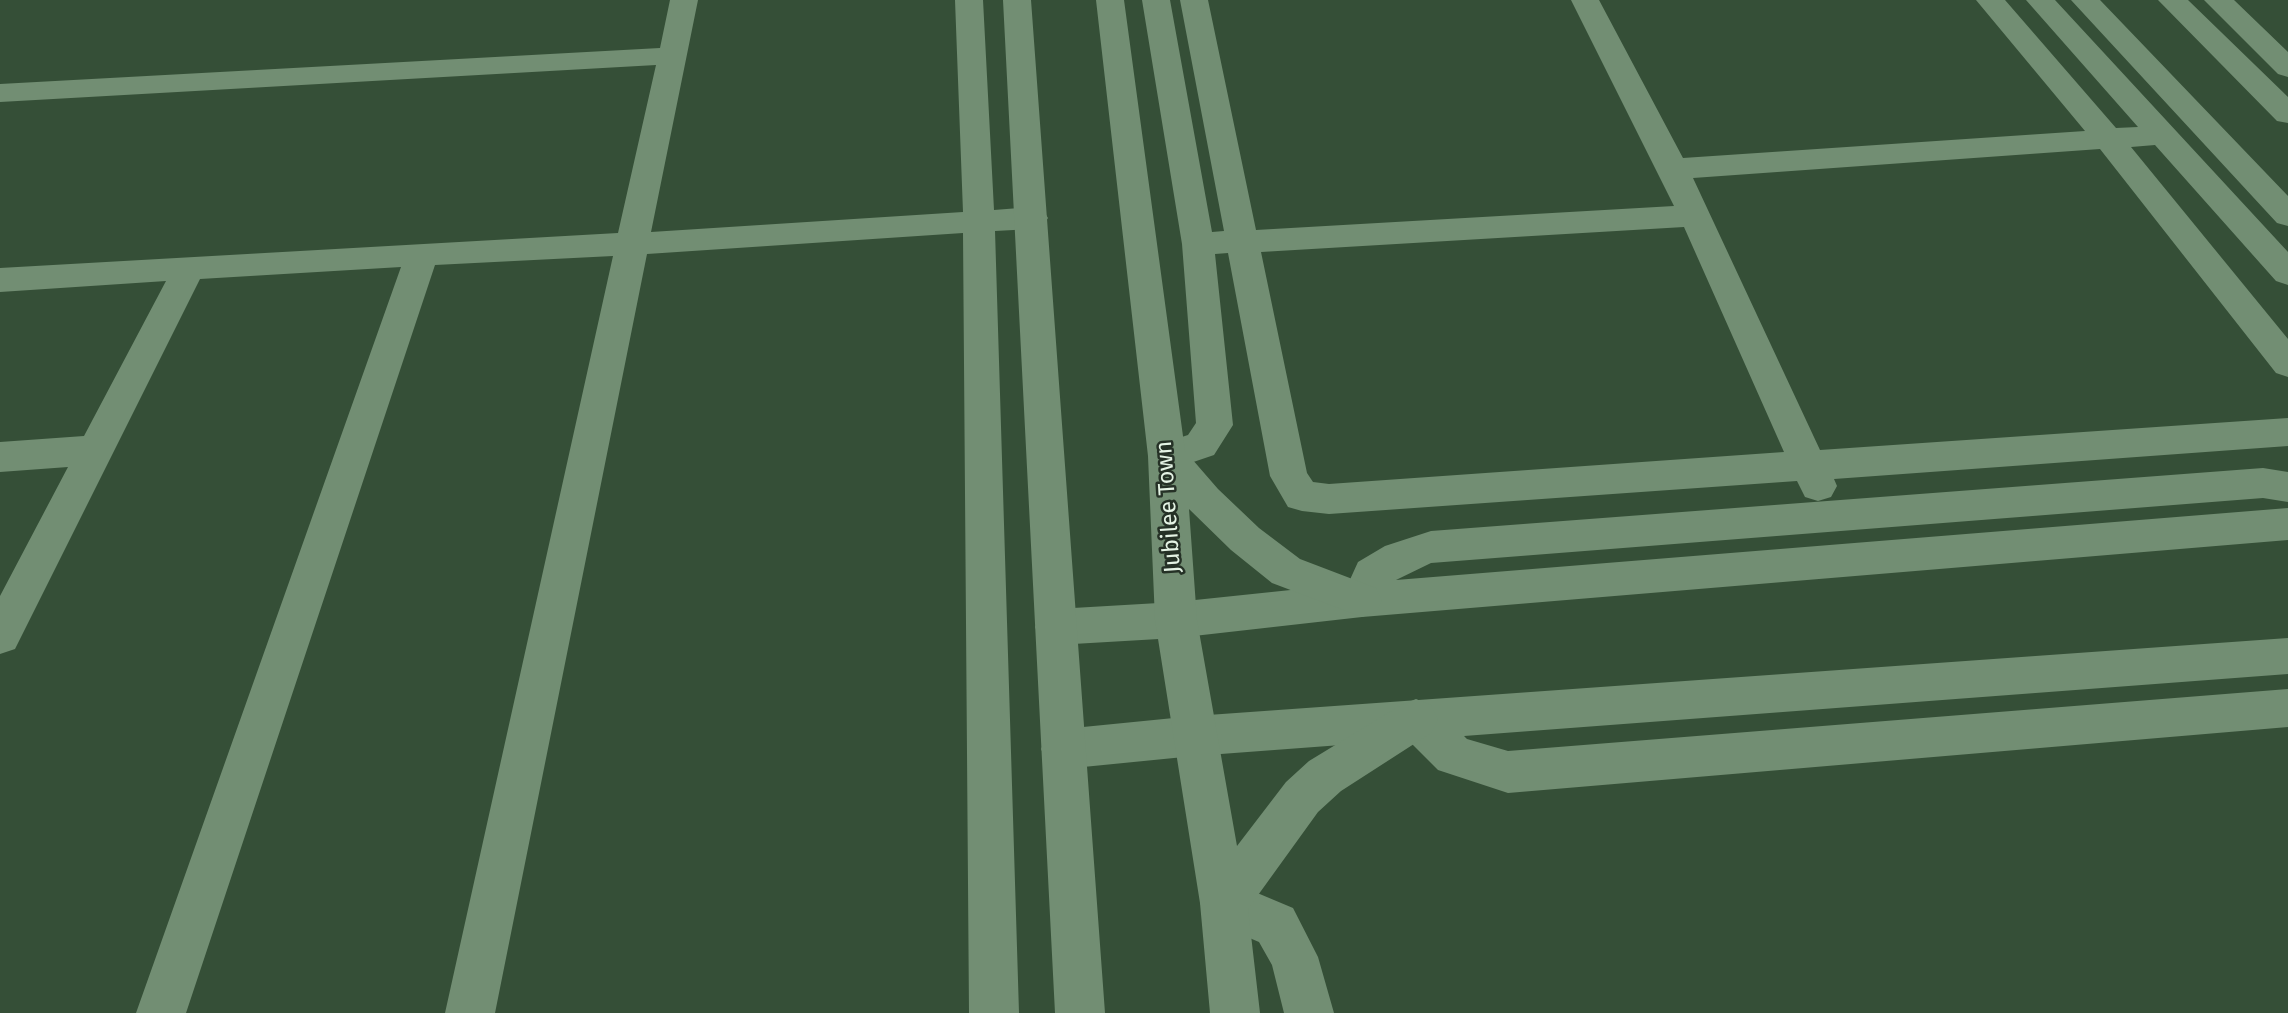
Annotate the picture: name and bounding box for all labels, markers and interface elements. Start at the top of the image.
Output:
street label: Jubilee Town [1151,440,1187,574]

